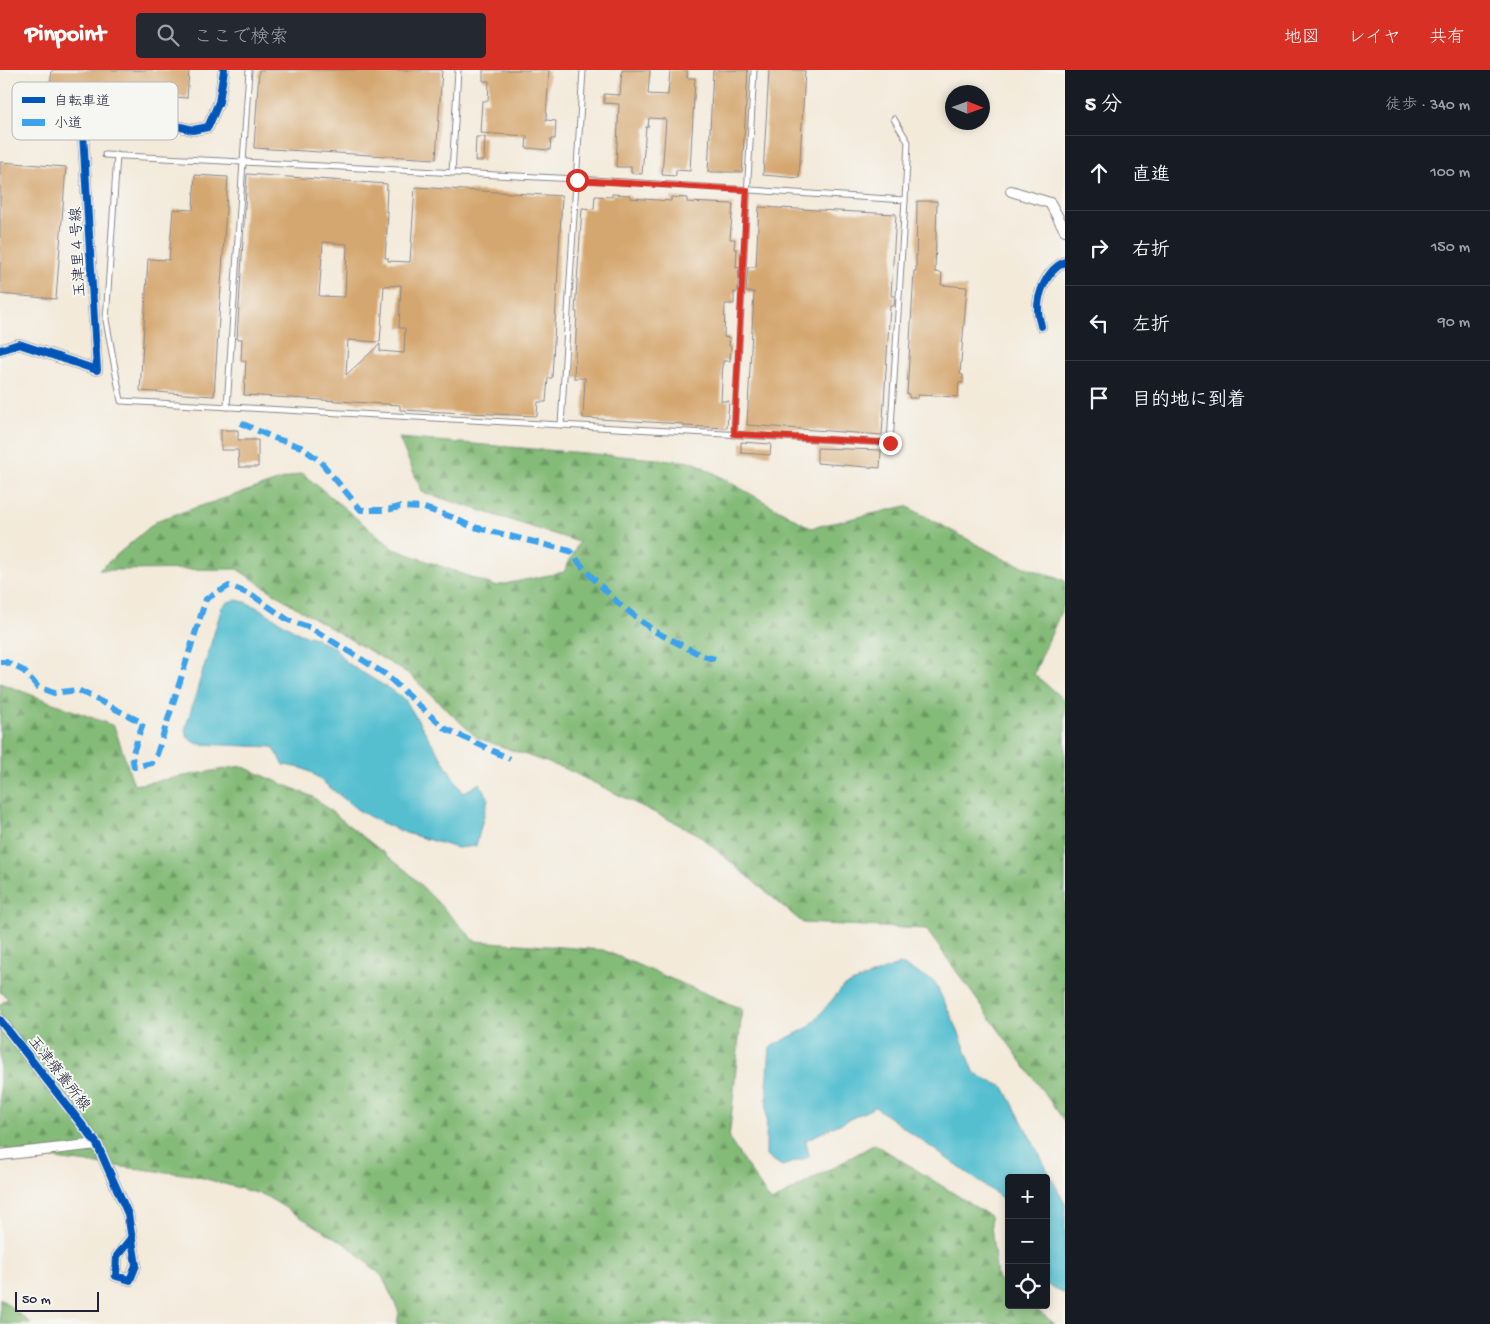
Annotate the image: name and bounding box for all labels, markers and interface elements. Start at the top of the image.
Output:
search box [136,13,486,58]
text: Pinpoint [25,21,106,50]
icon: search [154,21,182,49]
text: ここで検索 [194,27,289,50]
text: 地図 [1284,28,1320,49]
text: レイヤ [1348,28,1401,49]
text: 共有 [1429,28,1465,49]
legend [12,82,178,140]
north arrow [945,85,990,130]
text: 自転車道 [54,94,110,111]
text: 5 分 [1085,94,1122,119]
text: 徒歩 · 340 m [1385,97,1470,116]
text: 小道 [54,116,82,133]
icon: ahead [1085,159,1113,187]
text: 100 m [1430,164,1470,183]
text: 直進 [1132,165,1170,188]
route start [566,169,589,192]
street label: 玉津里４号線 [67,206,90,297]
icon: right [1085,234,1113,262]
text: 150 m [1431,239,1470,258]
text: 右折 [1132,240,1170,263]
icon: left [1085,309,1113,337]
text: 90 m [1438,314,1470,333]
text: 左折 [1132,315,1170,338]
icon: arrive [1085,384,1113,412]
text: 目的地に到着 [1132,390,1246,413]
route end [879,432,902,455]
street label: 玉津療養所線 [24,1033,94,1115]
map controls [1005,1174,1050,1309]
button: + [1005,1174,1050,1219]
button: − [1005,1219,1050,1264]
button: locate [1005,1264,1050,1309]
scale bar [15,1289,99,1312]
text: 50 m [22,1292,51,1309]

